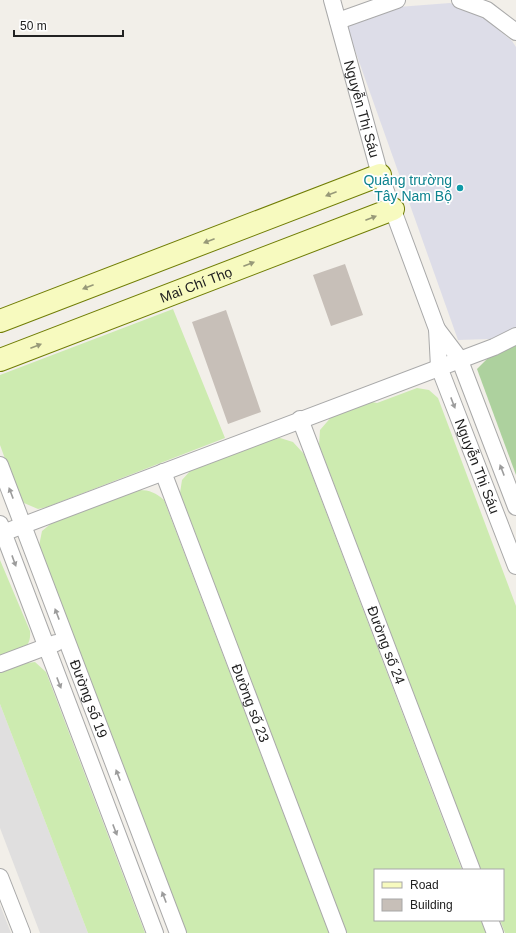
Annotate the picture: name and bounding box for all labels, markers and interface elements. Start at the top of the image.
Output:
scale bar [14,12,123,38]
text: 50 m [20,19,47,33]
street label: Nguyễn Thị Sáu [341,59,383,159]
place label: Quảng trường Tây Nam Bộ [363,172,452,204]
marker: Quảng trường Tây Nam Bộ [455,183,465,193]
one-way arrow [324,192,336,198]
one-way arrow [365,214,377,220]
one-way arrow [203,238,215,244]
one-way arrow [244,261,256,267]
street label: Mai Chí Thọ [158,263,235,306]
one-way arrow [82,285,94,291]
one-way arrow [31,342,43,348]
one-way arrow [451,397,457,409]
street label: Nguyễn Thị Sáu [452,416,503,516]
one-way arrow [499,464,505,476]
one-way arrow [7,486,13,498]
one-way arrow [11,555,17,567]
street label: Đường số 24 [364,604,408,687]
one-way arrow [54,608,60,620]
street label: Đường số 19 [67,657,111,740]
street label: Đường số 23 [229,662,273,744]
one-way arrow [56,677,62,689]
one-way arrow [115,769,121,781]
one-way arrow [113,825,119,837]
legend [374,869,504,921]
text: Road [410,878,439,892]
one-way arrow [161,890,167,902]
text: Building [410,898,453,912]

